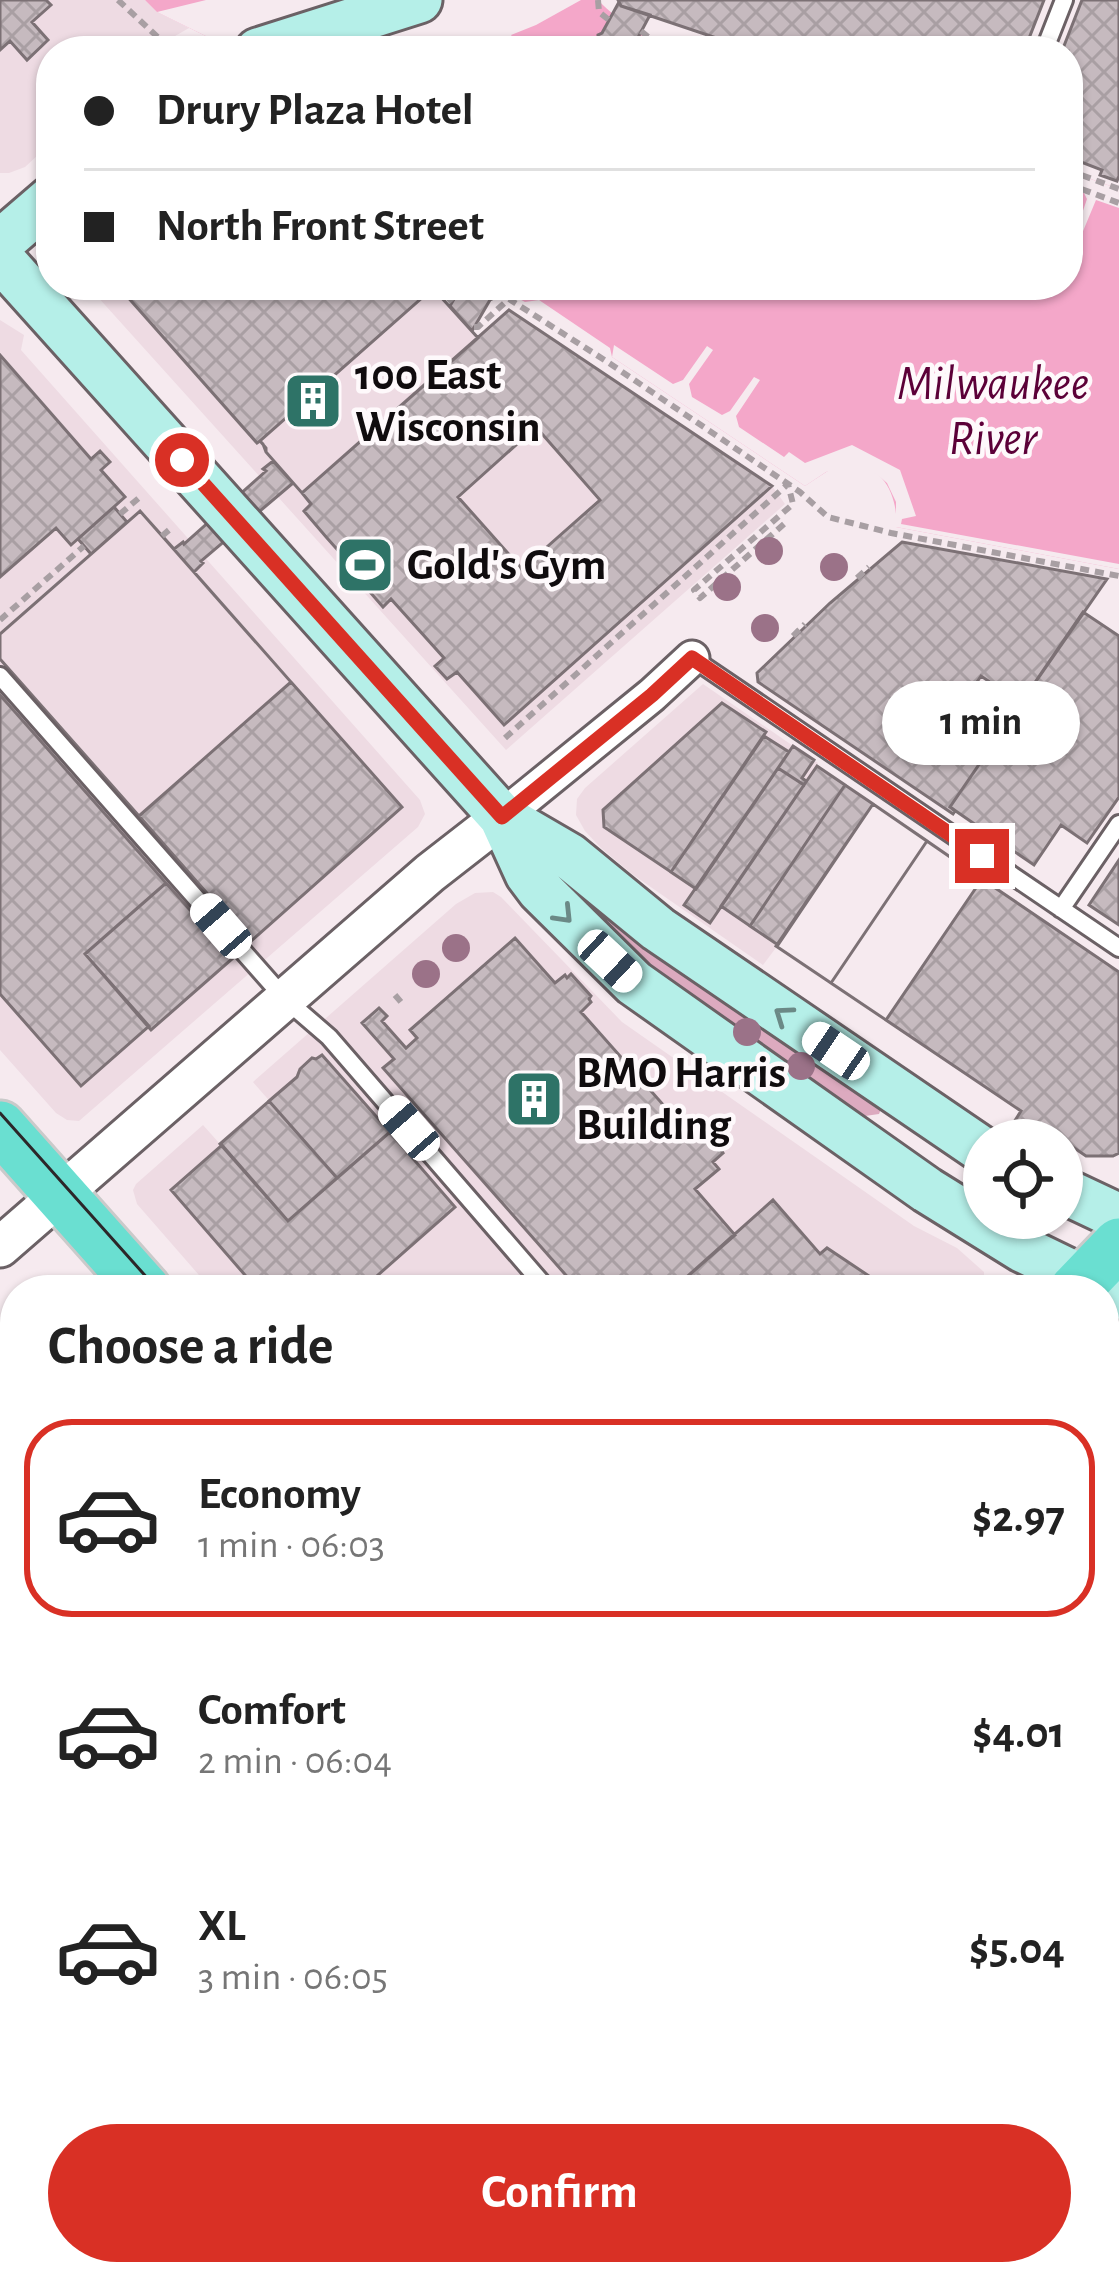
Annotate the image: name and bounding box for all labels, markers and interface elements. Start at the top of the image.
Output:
text: Drury Plaza Hotel [156,88,474,133]
text: North Front Street [156,204,484,249]
place label: 100 East Wisconsin [355,353,541,450]
water label: Milwaukee River [897,361,1089,464]
building icon: 100 East Wisconsin [282,370,344,432]
route start [155,433,209,487]
sports icon: Gold's Gym [334,534,396,596]
place label: Gold's Gym [407,543,606,588]
callout: 1 min [883,682,1081,766]
text: 1 min [940,703,1022,742]
route end [955,829,1009,883]
car [184,887,258,965]
one-way arrow [549,901,571,923]
car [571,923,649,999]
one-way arrow [774,1007,796,1029]
car [796,1016,876,1086]
place label: BMO Harris Building [576,1051,786,1148]
building icon: BMO Harris Building [503,1068,565,1130]
car [372,1089,446,1167]
map controls [963,1119,1083,1239]
button: locate [963,1119,1083,1239]
text: Choose a ride [48,1320,334,1374]
icon: car [54,1464,162,1572]
text: Economy [198,1472,361,1517]
text: $2.97 [972,1495,1065,1540]
text: 1 min · 06:03 [198,1526,385,1565]
icon: car [54,1680,162,1788]
text: Comfort [198,1688,346,1733]
text: $4.01 [972,1711,1065,1756]
text: 2 min · 06:04 [198,1742,392,1781]
icon: car [54,1896,162,2004]
text: XL [198,1904,246,1949]
text: $5.04 [969,1927,1065,1972]
text: 3 min · 06:05 [198,1958,388,1997]
button: Confirm [48,2124,1071,2262]

